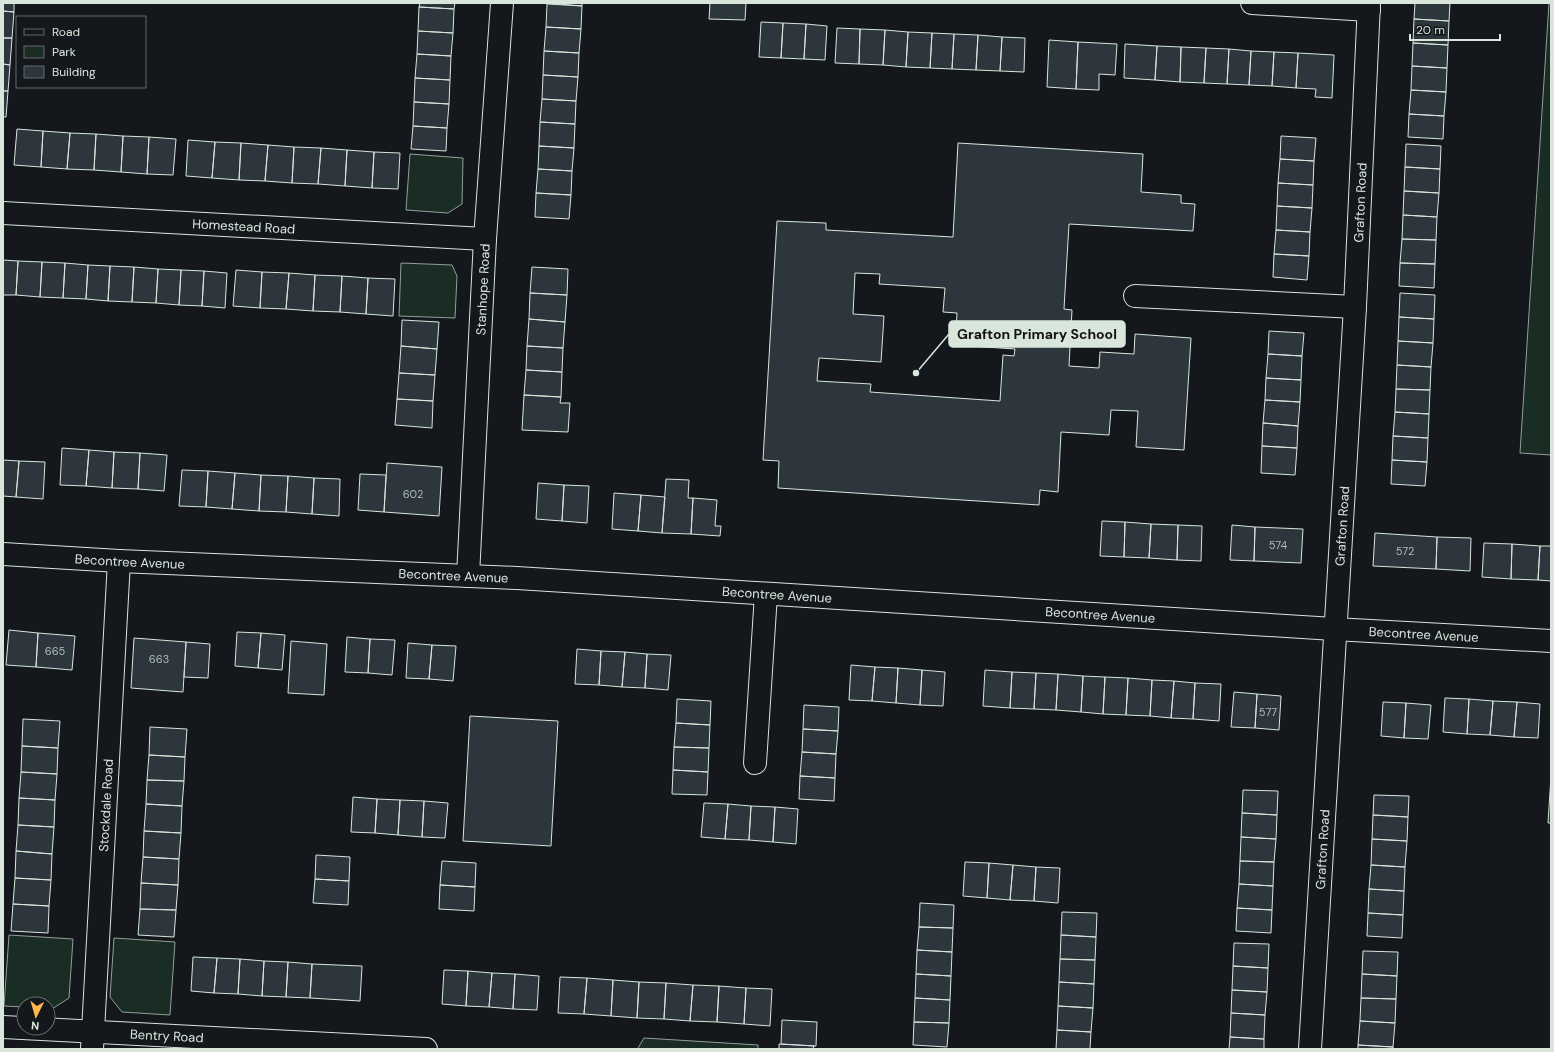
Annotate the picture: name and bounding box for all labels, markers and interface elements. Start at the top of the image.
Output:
legend [16,16,146,88]
scale bar [1410,16,1500,42]
text: 20 m [1416,22,1445,38]
text: Road [52,24,80,40]
text: Park [52,44,76,60]
text: Building [52,64,96,80]
street label: Grafton Road [1350,162,1371,243]
street label: Homestead Road [192,215,296,238]
street label: Stanhope Road [472,243,494,336]
callout: Grafton Primary School [949,321,1125,347]
text: Grafton Primary School [957,325,1117,343]
street label: Grafton Road [1331,486,1353,566]
house number: 602 [403,487,423,501]
house number: 574 [1269,538,1288,552]
house number: 572 [1396,544,1414,558]
street label: Becontree Avenue [74,550,185,573]
street label: Becontree Avenue [398,565,509,587]
street label: Becontree Avenue [721,583,832,607]
street label: Becontree Avenue [1045,603,1156,627]
street label: Becontree Avenue [1368,623,1479,646]
house number: 665 [45,644,65,658]
house number: 663 [149,652,169,666]
house number: 577 [1259,705,1277,719]
street label: Stockdale Road [95,758,117,852]
street label: Grafton Road [1312,809,1334,890]
north arrow [16,996,56,1036]
text: N [31,1019,40,1033]
street label: Bentry Road [130,1026,204,1046]

